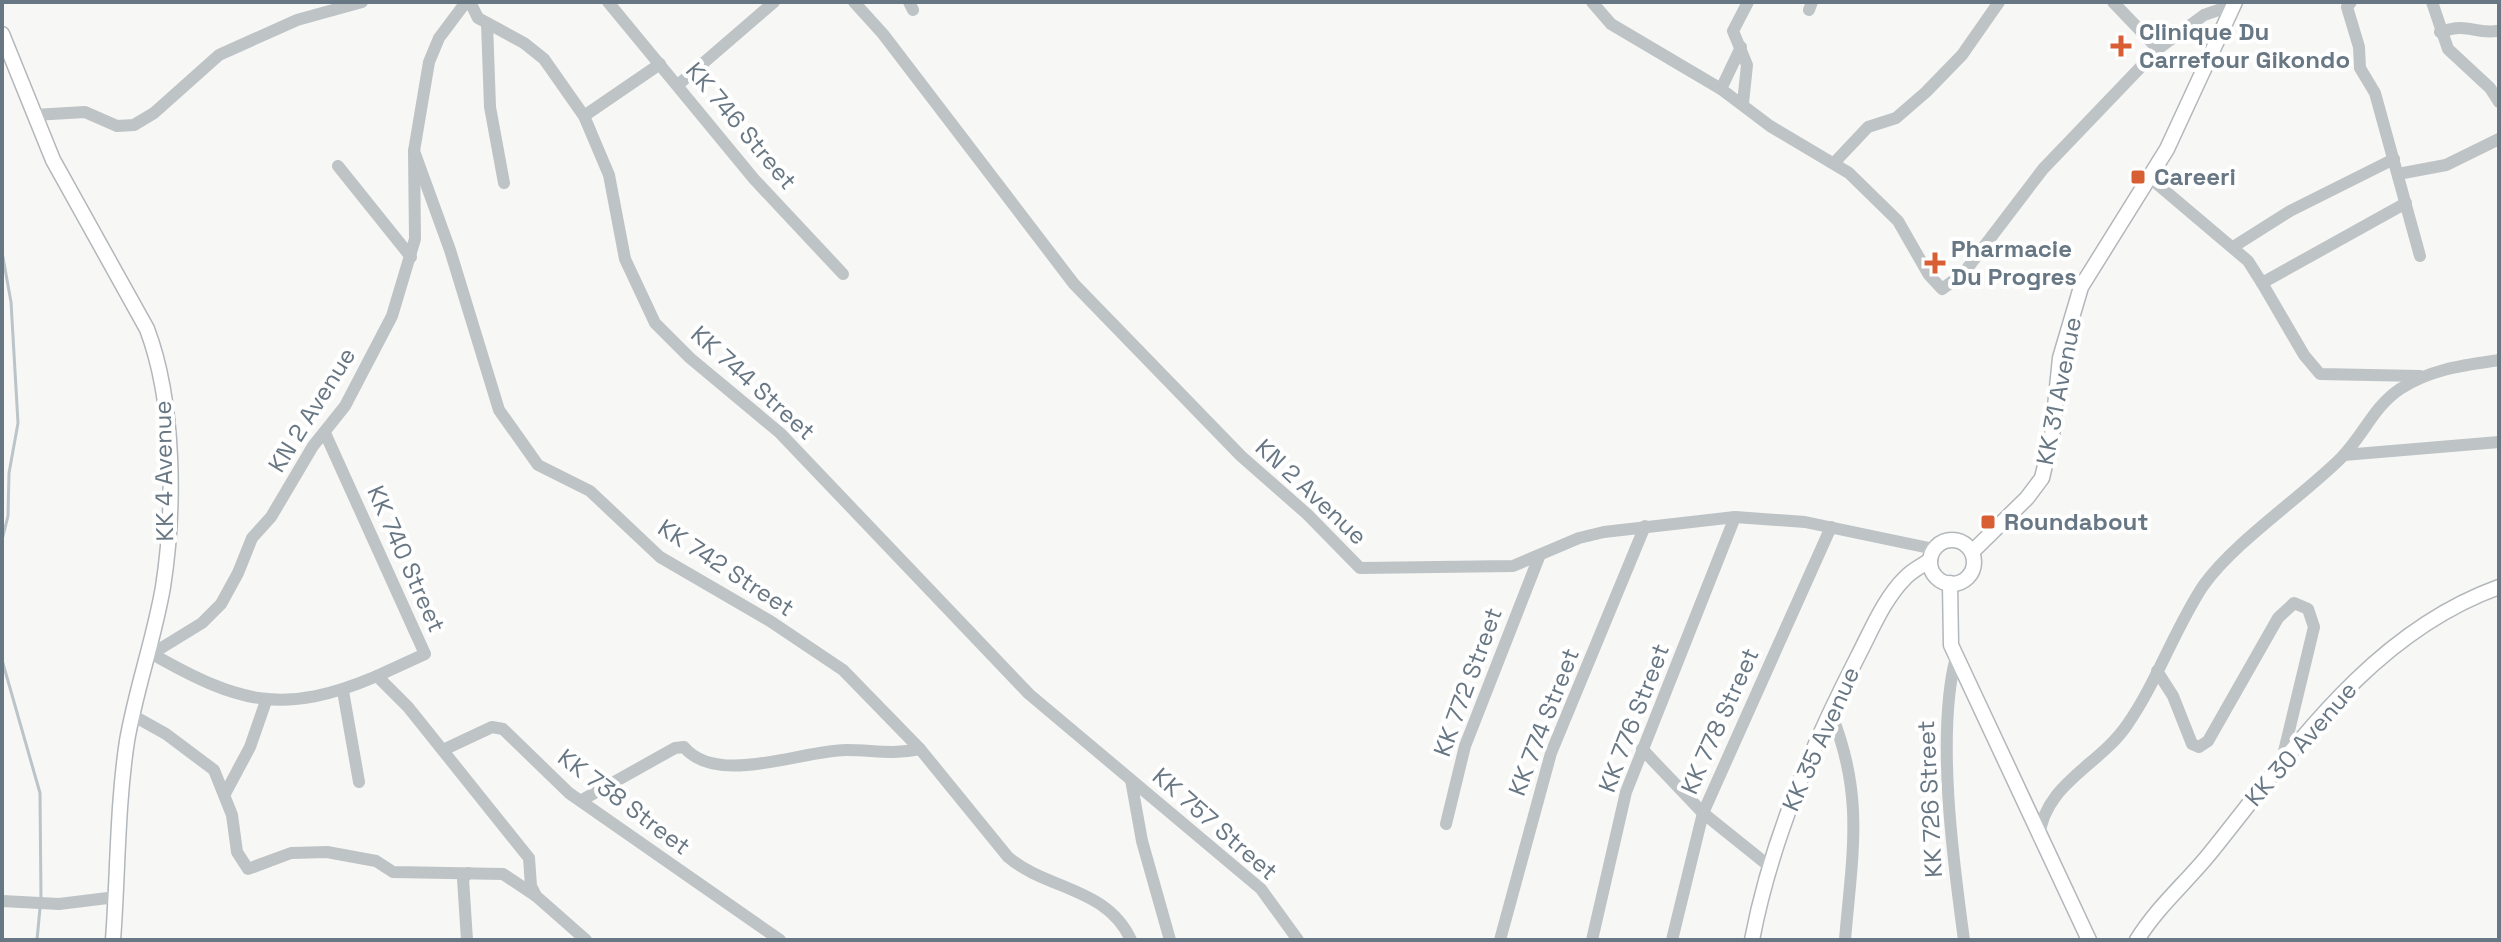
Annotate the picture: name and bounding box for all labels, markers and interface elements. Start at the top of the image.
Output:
place label: Clinique Du Carrefour Gikondo [2139,16,2350,75]
marker: Clinique Du Carrefour Gikondo [2110,35,2132,57]
street label: KK 746 Street [679,56,804,196]
place label: Careeri [2154,161,2236,192]
marker: Careeri [2129,168,2147,186]
place label: Pharmacie Du Progres [1951,233,2077,292]
marker: Pharmacie Du Progres [1926,254,1944,272]
street label: KK 31 Avenue [2029,314,2088,468]
street label: KK 744 Street [685,319,822,447]
street label: KN 2 Avenue [261,341,362,478]
street label: KK 4 Avenue [147,400,180,542]
street label: KN 2 Avenue [1249,432,1374,551]
street label: KK 740 Street [360,481,453,637]
place label: Roundabout [2004,506,2148,537]
street label: KK 742 Street [652,512,800,623]
marker: Roundabout [1979,513,1997,531]
street label: KK 772 Street [1426,603,1509,761]
street label: KK 776 Street [1591,639,1676,796]
street label: KK 778 Street [1673,643,1766,799]
street label: KK 774 Street [1501,644,1586,800]
street label: KK 35 Avenue [1775,662,1866,816]
street label: KK 30 Avenue [2238,675,2363,813]
street label: KK 726 Street [1910,720,1949,878]
street label: KK 738 Street [552,742,697,862]
street label: KK 757 Street [1146,761,1284,887]

